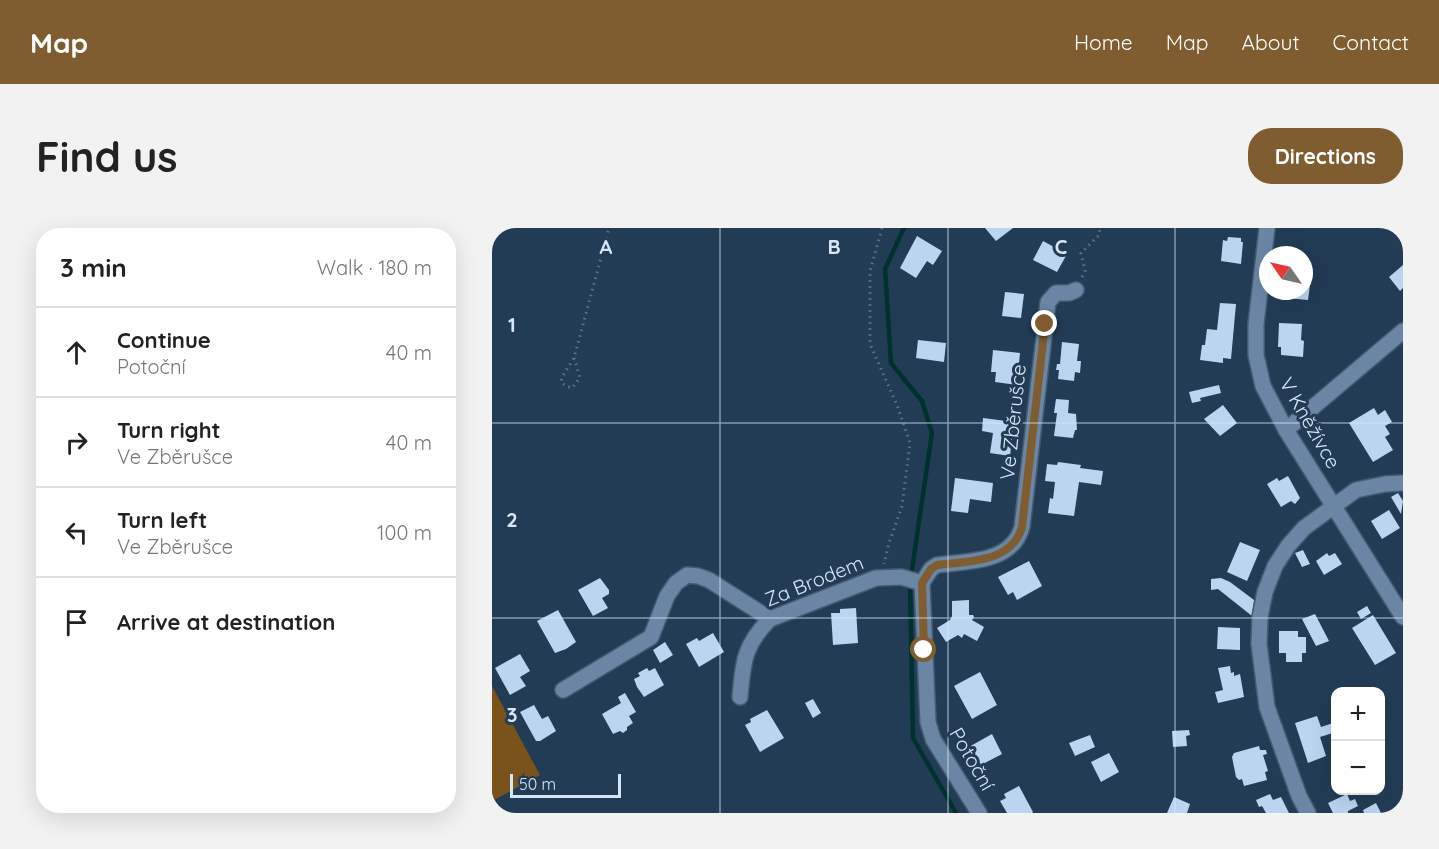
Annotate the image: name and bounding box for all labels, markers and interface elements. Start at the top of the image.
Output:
text: Map [30,25,88,60]
text: Home [1074,29,1133,55]
text: Map [1166,29,1209,55]
text: About [1242,29,1300,55]
text: Contact [1333,29,1409,55]
button: Directions [1248,128,1403,184]
text: Find us [36,130,178,183]
text: A [600,234,613,259]
text: B [827,234,841,259]
text: C [1055,234,1068,259]
north arrow [1259,246,1313,300]
text: 3 min [60,251,127,284]
text: Walk · 180 m [317,255,432,280]
route end [1031,310,1057,336]
text: 1 [508,312,516,337]
text: Continue [117,326,211,354]
icon: ahead [60,336,93,369]
text: 40 m [386,340,432,365]
text: Potoční [117,354,186,379]
street label: Ve Zběrušce [994,363,1031,481]
street label: V Kněžívce [1274,373,1347,473]
text: Turn right [117,416,221,444]
icon: right [60,426,93,459]
text: 40 m [386,430,432,455]
text: Ve Zběrušce [117,444,233,469]
text: Turn left [117,506,207,534]
text: 2 [506,507,518,532]
icon: left [60,516,93,549]
text: 100 m [377,520,432,545]
text: Ve Zběrušce [117,534,233,559]
street label: Za Brodem [761,549,867,612]
icon: arrive [60,606,93,639]
text: Arrive at destination [117,608,335,636]
route start [910,636,936,662]
map controls [1331,687,1385,795]
button: + [1331,687,1385,741]
text: 3 [507,702,517,727]
street label: Potoční [944,723,1001,795]
button: − [1331,741,1385,795]
scale bar [510,771,621,798]
text: 50 m [519,774,556,794]

